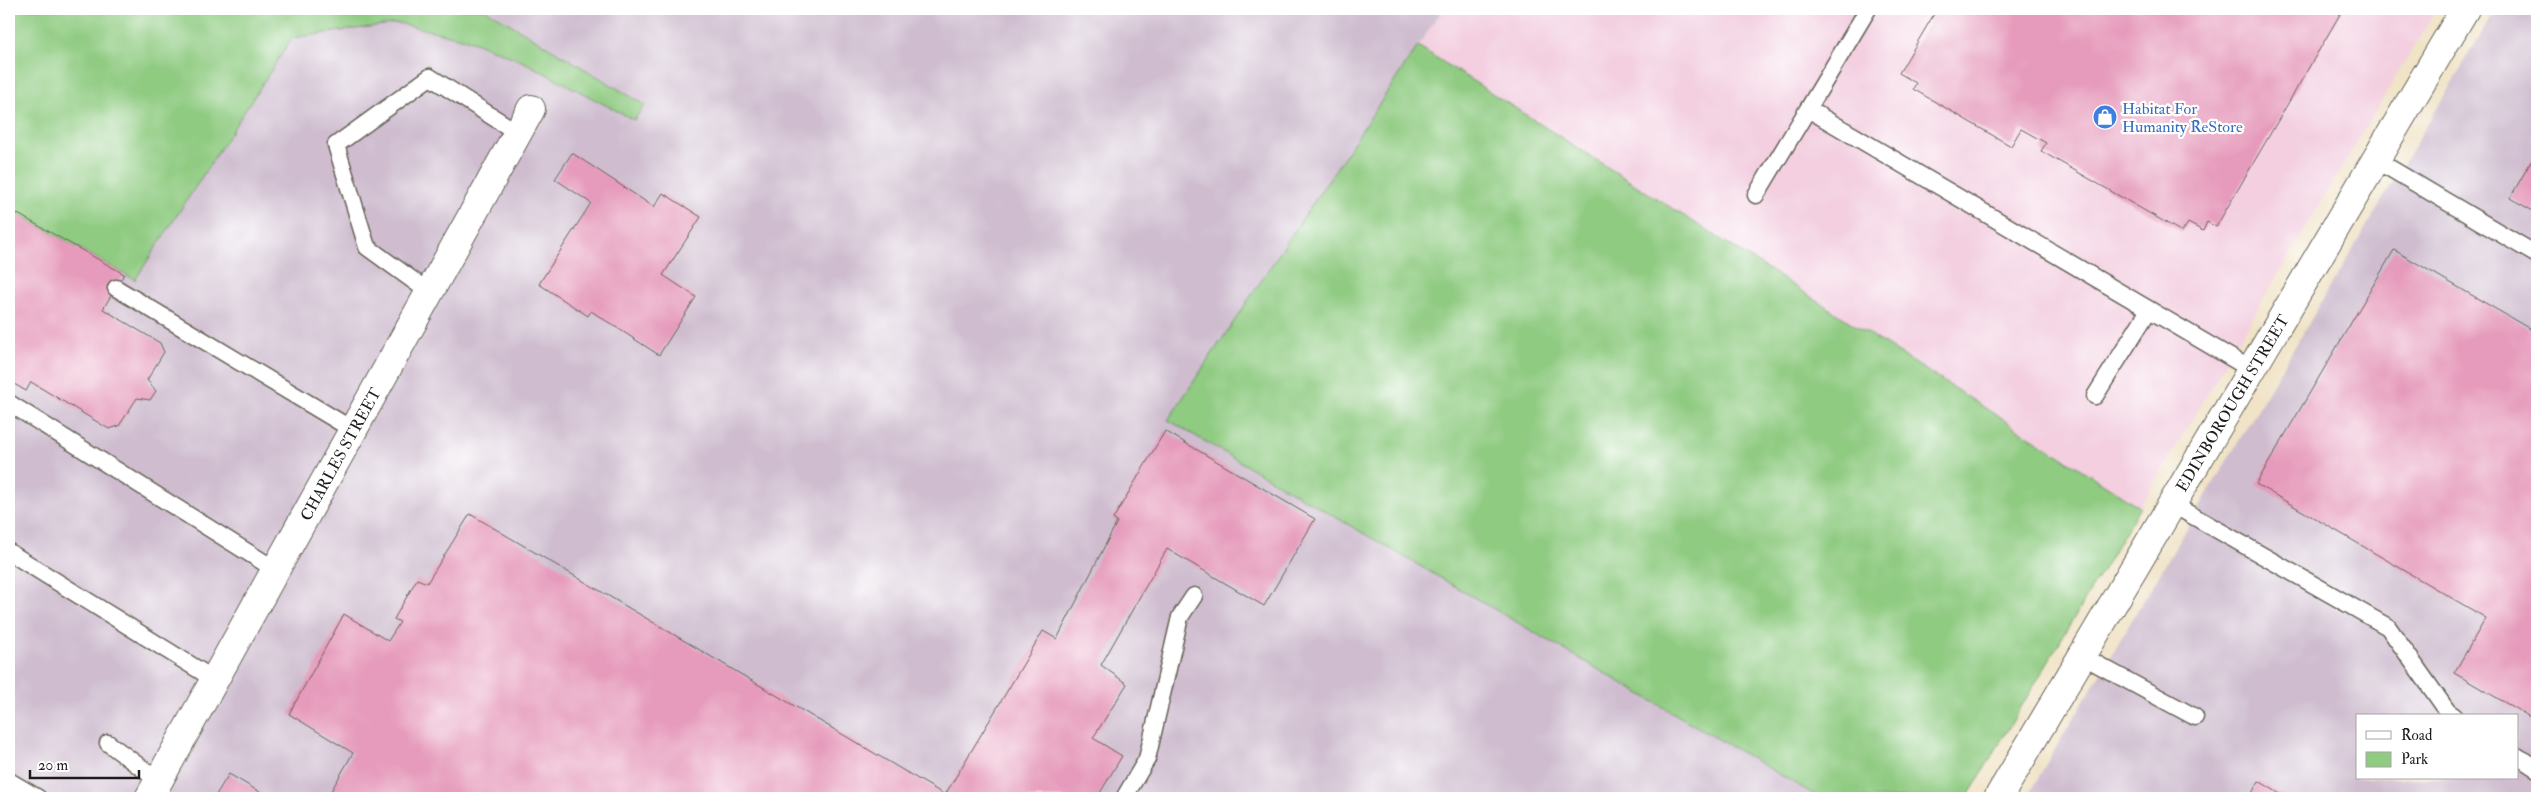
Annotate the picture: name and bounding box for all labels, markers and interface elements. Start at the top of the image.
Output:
place label: Habitat For Humanity ReStore [2122,99,2243,137]
shop icon: Habitat For Humanity ReStore [2092,104,2118,130]
street label: EDINBOROUGH STREET [2172,311,2294,496]
street label: CHARLES STREET [296,384,386,524]
legend [2356,714,2518,780]
text: Road [2401,726,2433,745]
scale bar [30,747,139,779]
text: Park [2401,750,2428,769]
text: 20 m [38,756,68,775]

